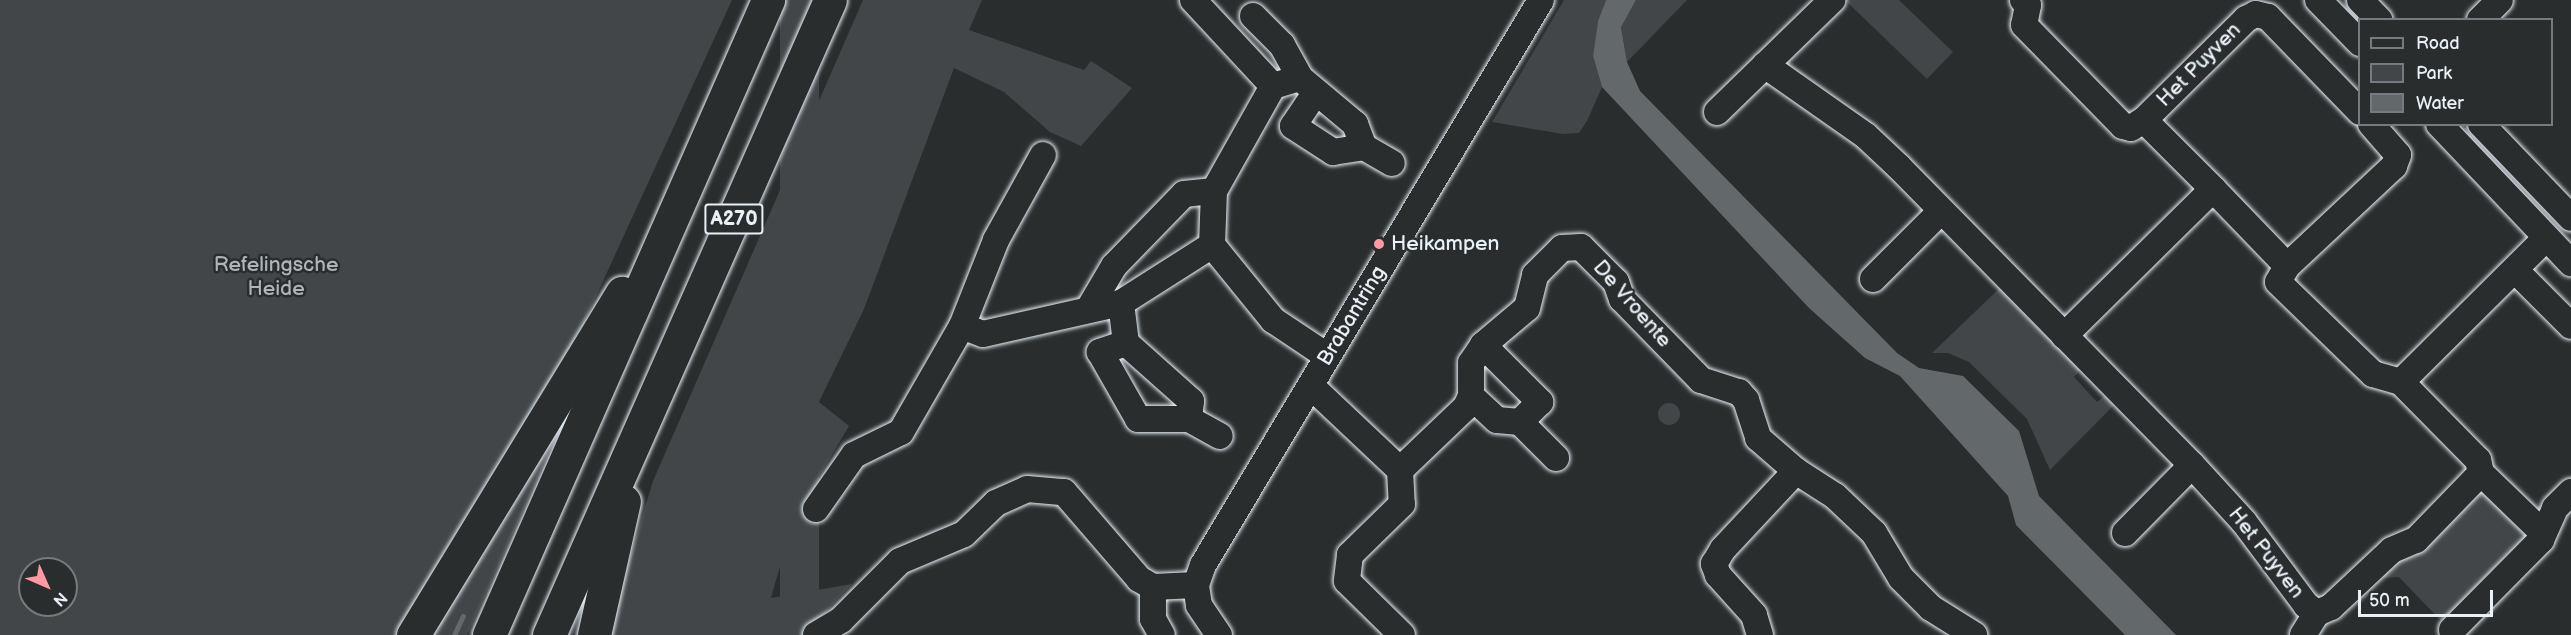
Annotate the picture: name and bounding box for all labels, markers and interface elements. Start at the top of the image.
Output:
street label: Het Puyven [2152,18,2246,112]
legend [2358,18,2553,126]
text: Road [2416,33,2460,54]
text: Park [2416,63,2452,84]
text: Water [2416,93,2464,114]
road number: A270 [704,202,764,236]
place label: Heikampen [1391,231,1499,257]
marker: Heikampen [1372,237,1386,251]
park label: Refelingsche Heide [214,252,338,302]
street label: De Vroente [1587,255,1677,353]
street label: Brabantring [1312,262,1392,370]
street label: Het Puyven [2223,502,2309,604]
north arrow [18,557,78,617]
scale bar [2361,578,2496,616]
text: N [49,588,71,610]
text: 50 m [2369,590,2410,611]

